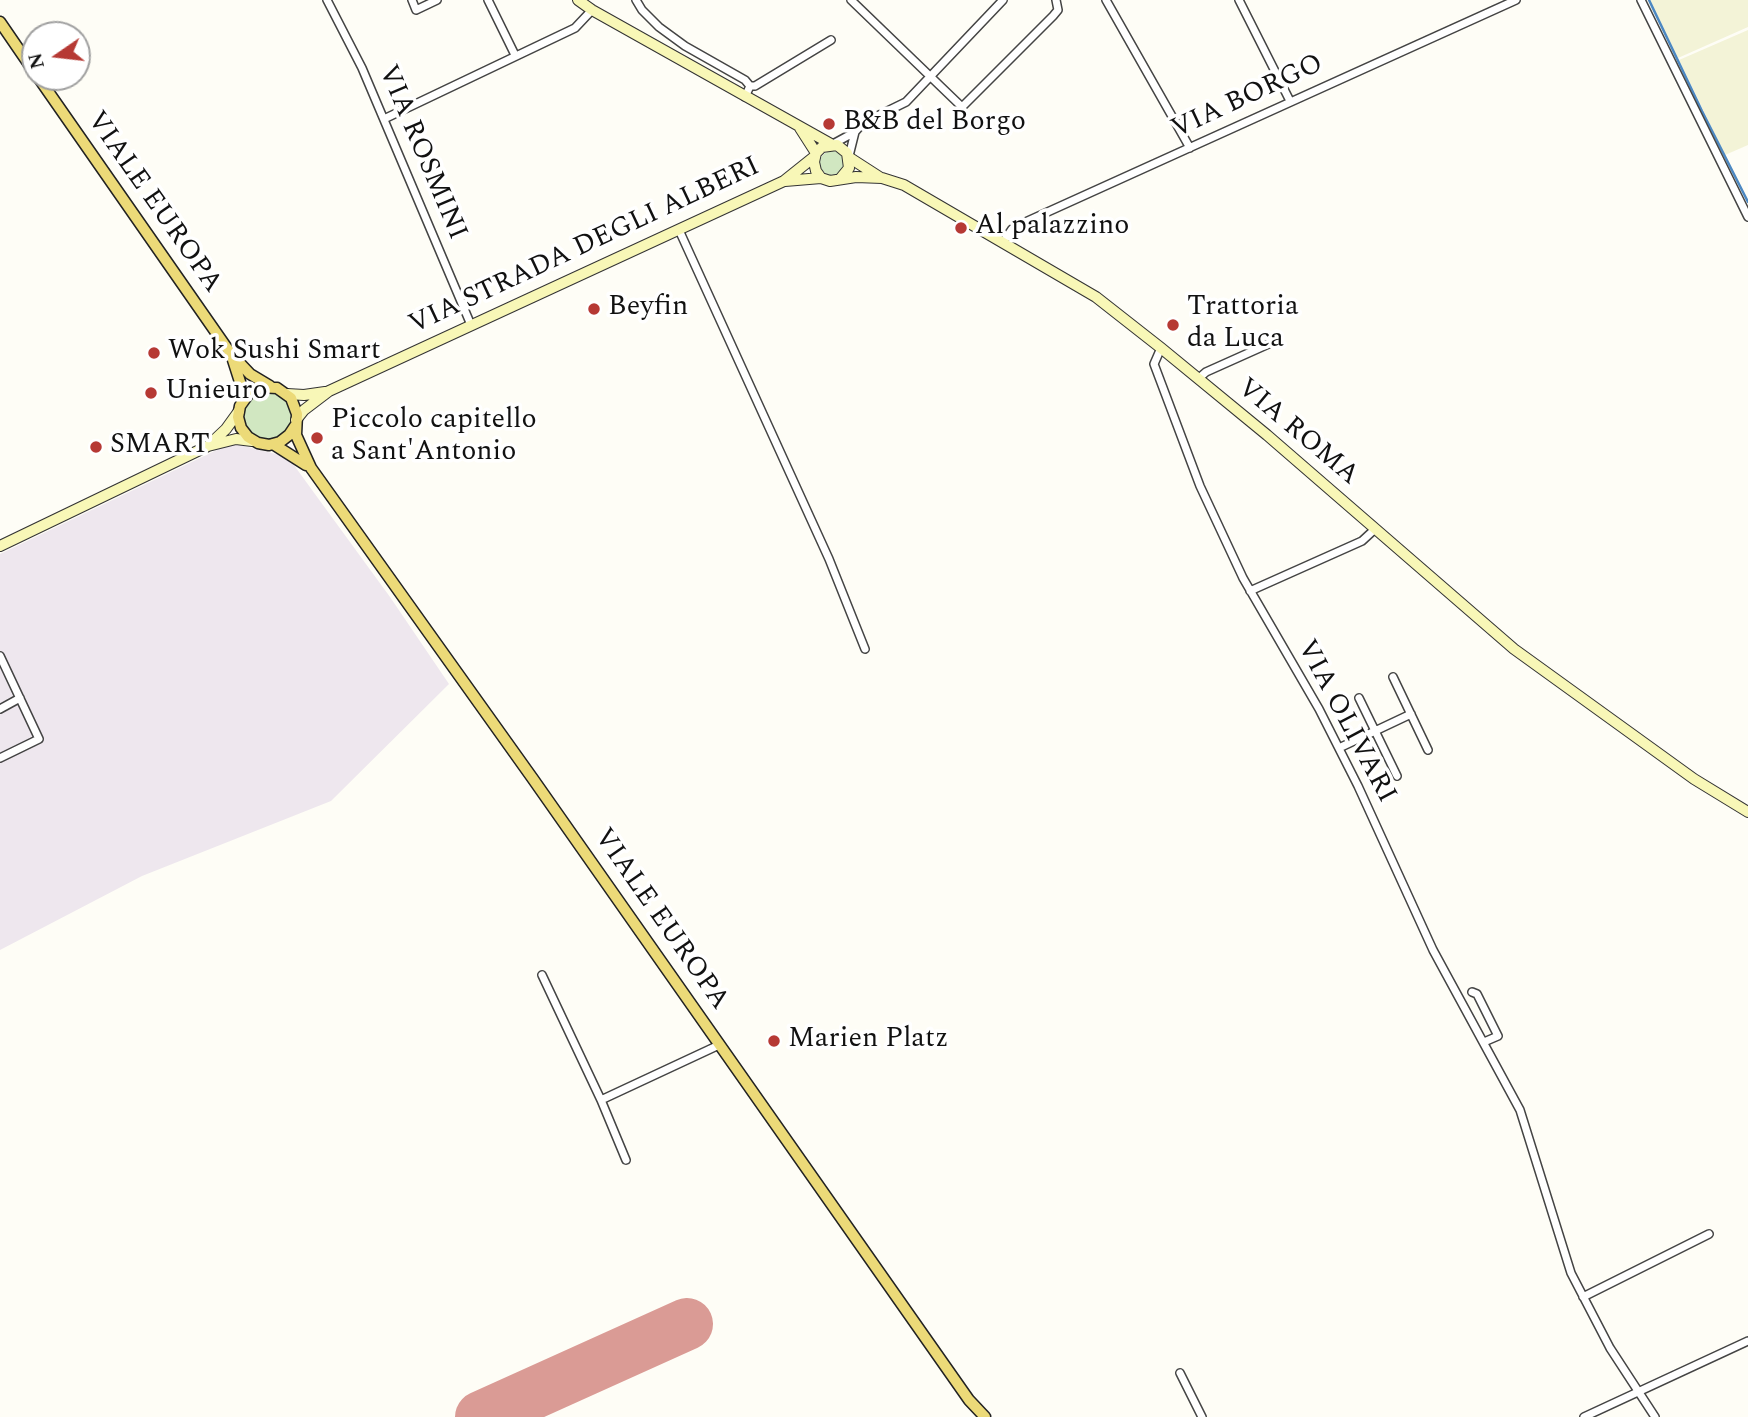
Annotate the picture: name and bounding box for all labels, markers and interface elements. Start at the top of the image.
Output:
north arrow [21,21,91,91]
street label: VIA BORGO [1167,48,1329,148]
text: N [21,50,53,72]
street label: VIA ROSMINI [369,61,473,245]
street label: VIALE EUROPA [78,106,228,300]
place label: B&B del Borgo [843,107,1026,141]
marker: B&B del Borgo [821,116,837,132]
street label: VIA STRADA DEGLI ALBERI [404,151,766,343]
place label: Al palazzino [975,211,1129,245]
marker: Al palazzino [953,220,969,236]
place label: Beyfin [608,292,688,326]
place label: Trattoria da Luca [1187,292,1299,358]
marker: Beyfin [586,301,602,317]
marker: Trattoria da Luca [1165,317,1181,333]
place label: Wok Sushi Smart [168,336,381,370]
marker: Wok Sushi Smart [146,345,162,361]
street label: VIA ROMA [1229,372,1365,494]
place label: Unieuro [165,376,268,410]
marker: Unieuro [143,385,159,401]
place label: Piccolo capitello a Sant'Antonio [331,405,537,471]
place label: SMART [110,430,210,464]
marker: Piccolo capitello a Sant'Antonio [309,430,325,446]
marker: SMART [88,439,104,455]
street label: VIA OLIVARI [1288,635,1402,809]
street label: VIALE EUROPA [585,823,735,1017]
place label: Marien Platz [788,1024,948,1058]
marker: Marien Platz [766,1033,782,1049]

